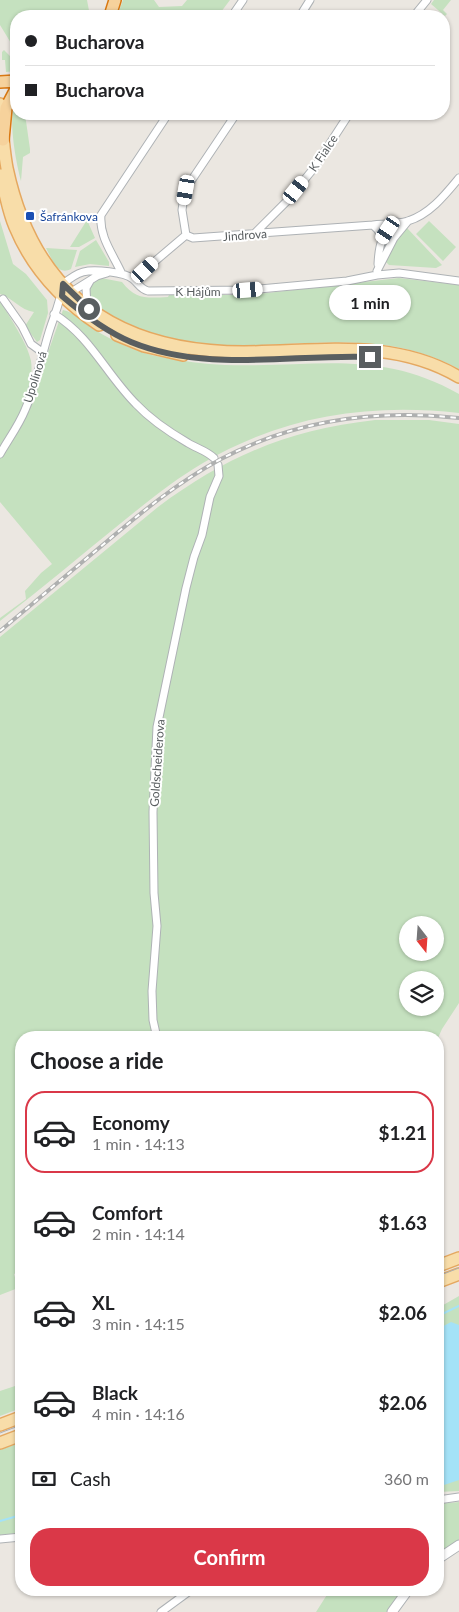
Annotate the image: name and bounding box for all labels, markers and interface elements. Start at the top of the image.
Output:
text: Bucharova [55,30,144,53]
text: Bucharova [55,78,144,101]
street label: K Fialce [305,132,341,174]
car [176,174,195,206]
car [280,174,311,206]
place label: Šafránkova [40,209,98,224]
marker: Šafránkova [24,210,36,222]
car [373,213,402,247]
street label: Jindrova [223,226,268,244]
car [128,254,161,286]
car [232,281,263,299]
street label: K Hájům [175,284,221,299]
callout: 1 min [329,284,411,320]
text: 1 min [350,293,390,312]
route start [78,298,100,320]
route end [359,346,381,368]
street label: Upolínová [20,349,50,405]
street label: Goldscheiderova [146,719,168,807]
north arrow [399,916,444,961]
map controls [399,916,444,1016]
button: layers [399,971,444,1016]
text: Choose a ride [30,1047,164,1074]
icon: car [32,1110,77,1155]
text: Economy [92,1111,170,1134]
text: $1.21 [378,1121,427,1144]
text: 1 min · 14:13 [92,1134,185,1153]
icon: car [32,1200,77,1245]
text: Comfort [92,1201,163,1224]
text: $1.63 [378,1211,427,1234]
text: 2 min · 14:14 [92,1224,185,1243]
icon: car [32,1290,77,1335]
text: XL [92,1291,115,1314]
text: $2.06 [378,1301,427,1324]
text: 3 min · 14:15 [92,1314,185,1333]
icon: car [32,1380,77,1425]
text: Black [92,1381,138,1404]
text: $2.06 [378,1391,427,1414]
text: 4 min · 14:16 [92,1404,185,1423]
icon: cash [30,1465,58,1493]
text: Cash [70,1467,111,1490]
text: 360 m [384,1469,429,1488]
button: Confirm [30,1528,429,1586]

